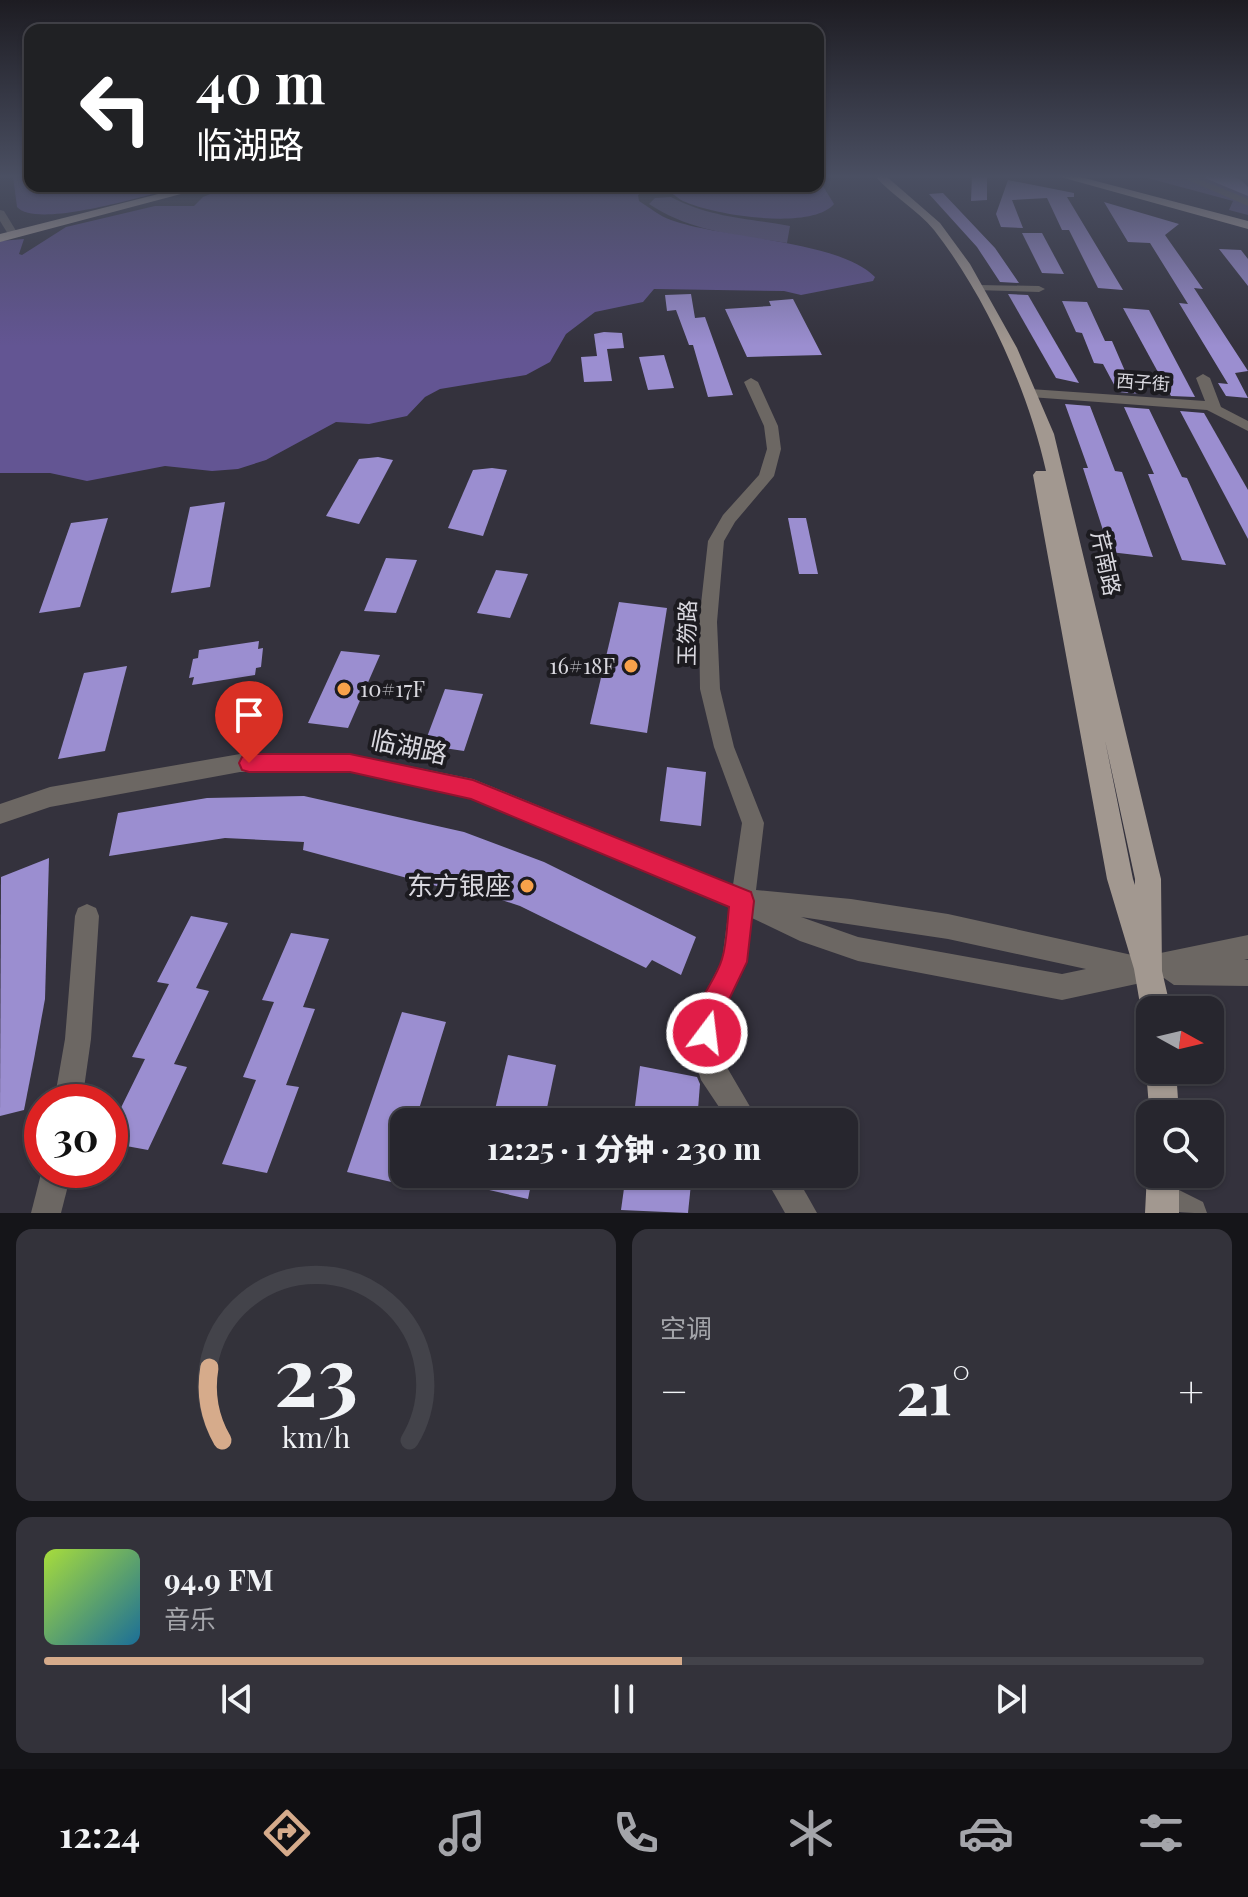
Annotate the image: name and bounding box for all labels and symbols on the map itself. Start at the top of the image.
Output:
street label: 西子街 [1115,368,1171,396]
street label: 芹南路 [1085,527,1129,598]
street label: 玉笏路 [670,600,702,666]
place label: 16#18F [549,650,615,680]
marker: 16#18F [622,657,640,675]
place label: 10#17F [360,673,425,703]
marker: 10#17F [335,680,353,698]
pin [215,681,283,763]
street label: 临湖路 [368,720,451,771]
place label: 东方银座 [407,867,511,902]
marker: 东方银座 [518,877,536,895]
position arrow [665,991,749,1075]
north arrow [1136,996,1224,1084]
speed limit sign: 30 [24,1084,128,1188]

